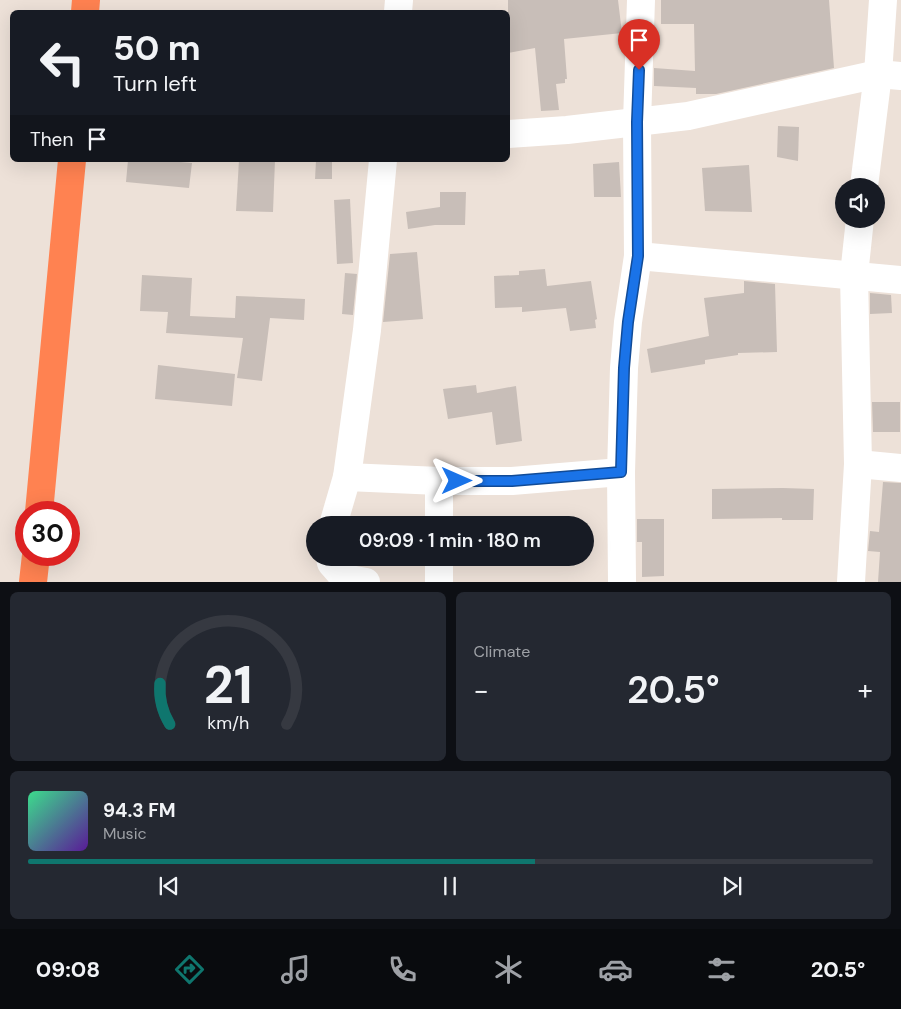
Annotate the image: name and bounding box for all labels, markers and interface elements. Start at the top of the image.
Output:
pin [618,19,660,70]
text: 50 m [113,25,201,71]
icon: arrive [625,26,653,54]
icon: left [30,30,95,95]
text: Turn left [113,69,197,98]
icon: arrive [83,125,111,153]
text: Then [30,127,73,152]
map controls [835,178,885,228]
button: sound [835,178,885,228]
position arrow [430,454,482,506]
speed limit sign: 30 [15,501,80,566]
text: 09:09 · 1 min · 180 m [359,528,541,553]
text: Climate [474,641,530,662]
text: 21 [203,651,252,719]
text: 20.5° [627,665,720,715]
text: − [474,672,489,709]
text: + [858,672,873,709]
text: km/h [207,711,249,735]
text: 94.3 FM [103,798,176,823]
text: Music [103,823,147,844]
icon: previous [155,872,183,900]
icon: pause [436,872,464,900]
icon: next [718,872,746,900]
icon: directions [172,952,207,987]
icon: music [278,952,313,987]
icon: phone [385,952,420,987]
icon: climate [491,952,526,987]
icon: car [598,952,633,987]
icon: filters [704,952,739,987]
text: 09:08 [36,955,100,984]
text: 20.5° [811,955,865,984]

